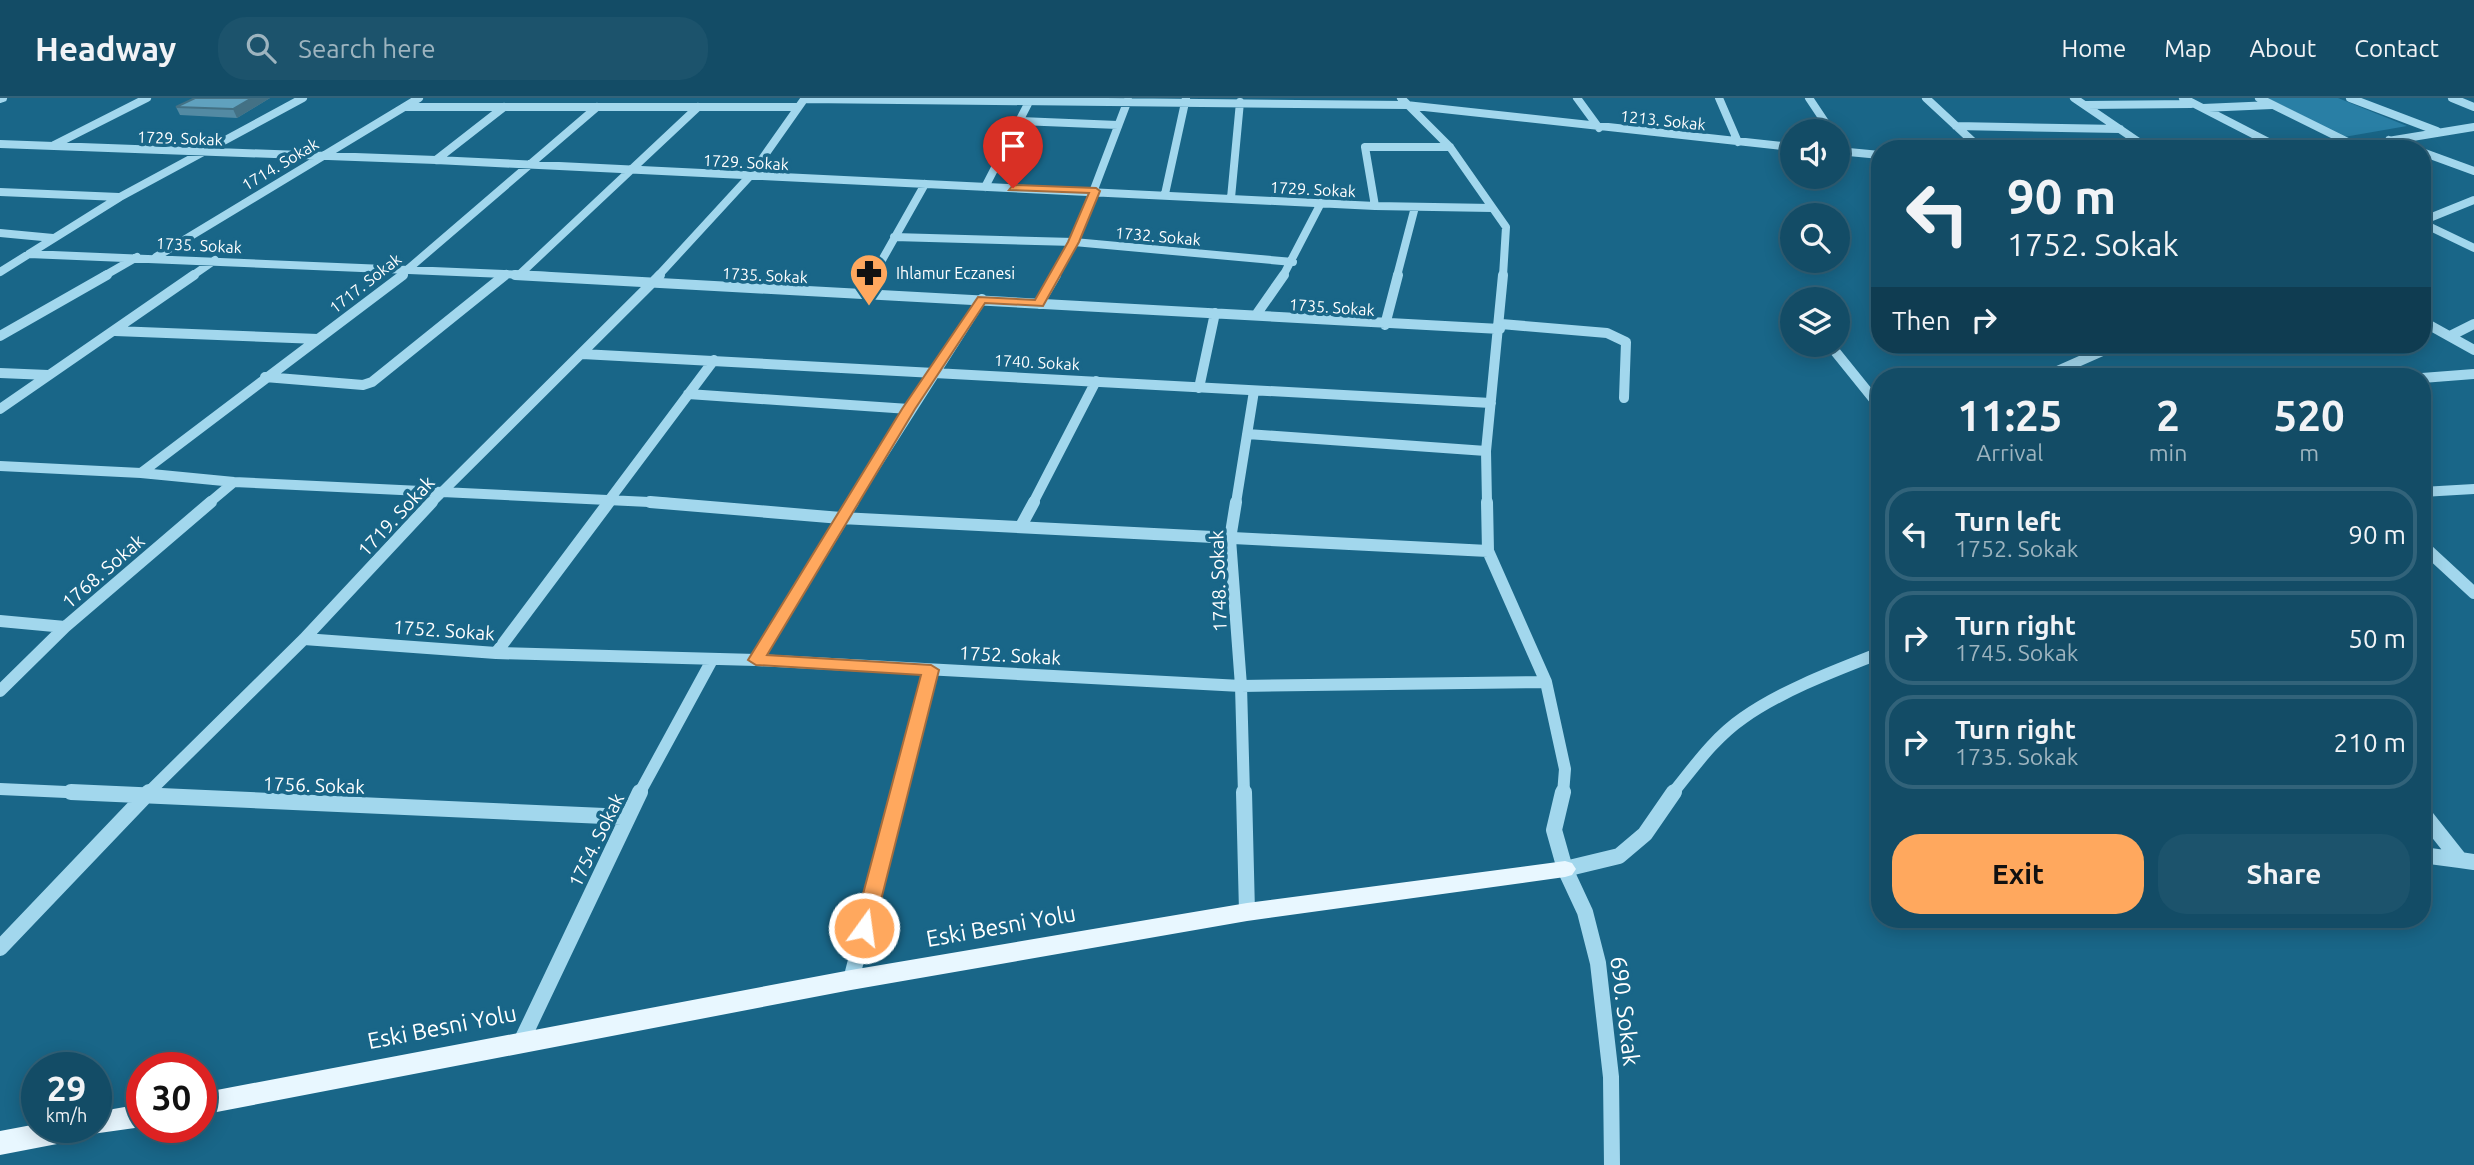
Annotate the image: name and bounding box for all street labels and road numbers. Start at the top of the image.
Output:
street label: 1213. Sokak [1619,107,1707,133]
street label: 1729. Sokak [137,128,223,148]
street label: 1714. Sokak [239,134,321,194]
street label: 1729. Sokak [703,151,789,173]
street label: 1729. Sokak [1270,178,1356,200]
street label: 1732. Sokak [1114,223,1202,249]
street label: 1735. Sokak [156,234,242,256]
street label: 1717. Sokak [326,249,404,317]
street label: 1735. Sokak [722,264,808,286]
street label: 1735. Sokak [1289,295,1375,319]
street label: 1740. Sokak [994,351,1080,373]
street label: 1719. Sokak [353,471,439,561]
street label: 1768. Sokak [57,529,149,613]
street label: 1748. Sokak [1205,529,1231,632]
street label: 1752. Sokak [392,615,496,645]
street label: 1752. Sokak [959,641,1062,669]
street label: 1756. Sokak [263,772,366,798]
street label: 1754. Sokak [564,789,628,891]
street label: Eski Besni Yolu [924,900,1078,951]
street label: 690. Sokak [1606,955,1645,1068]
street label: Eski Besni Yolu [365,1000,519,1053]

